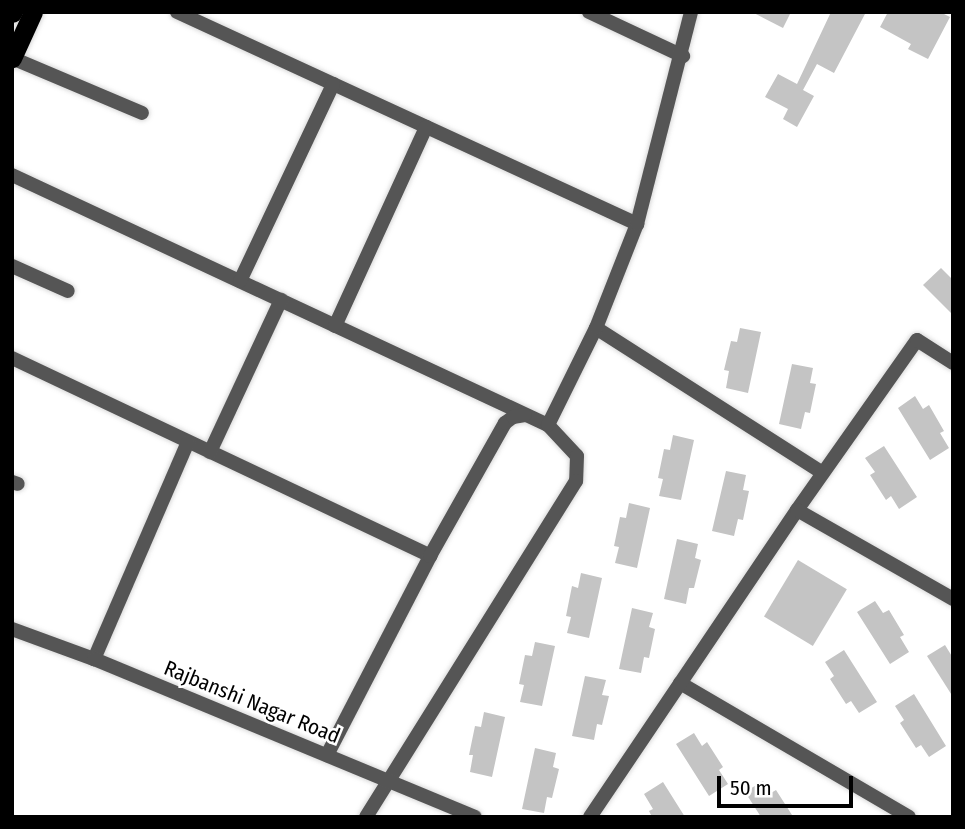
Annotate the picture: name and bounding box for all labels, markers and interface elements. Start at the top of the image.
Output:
street label: Rajbanshi Nagar Road [160,655,344,749]
scale bar [720,762,856,806]
text: 50 m [730,775,772,801]

